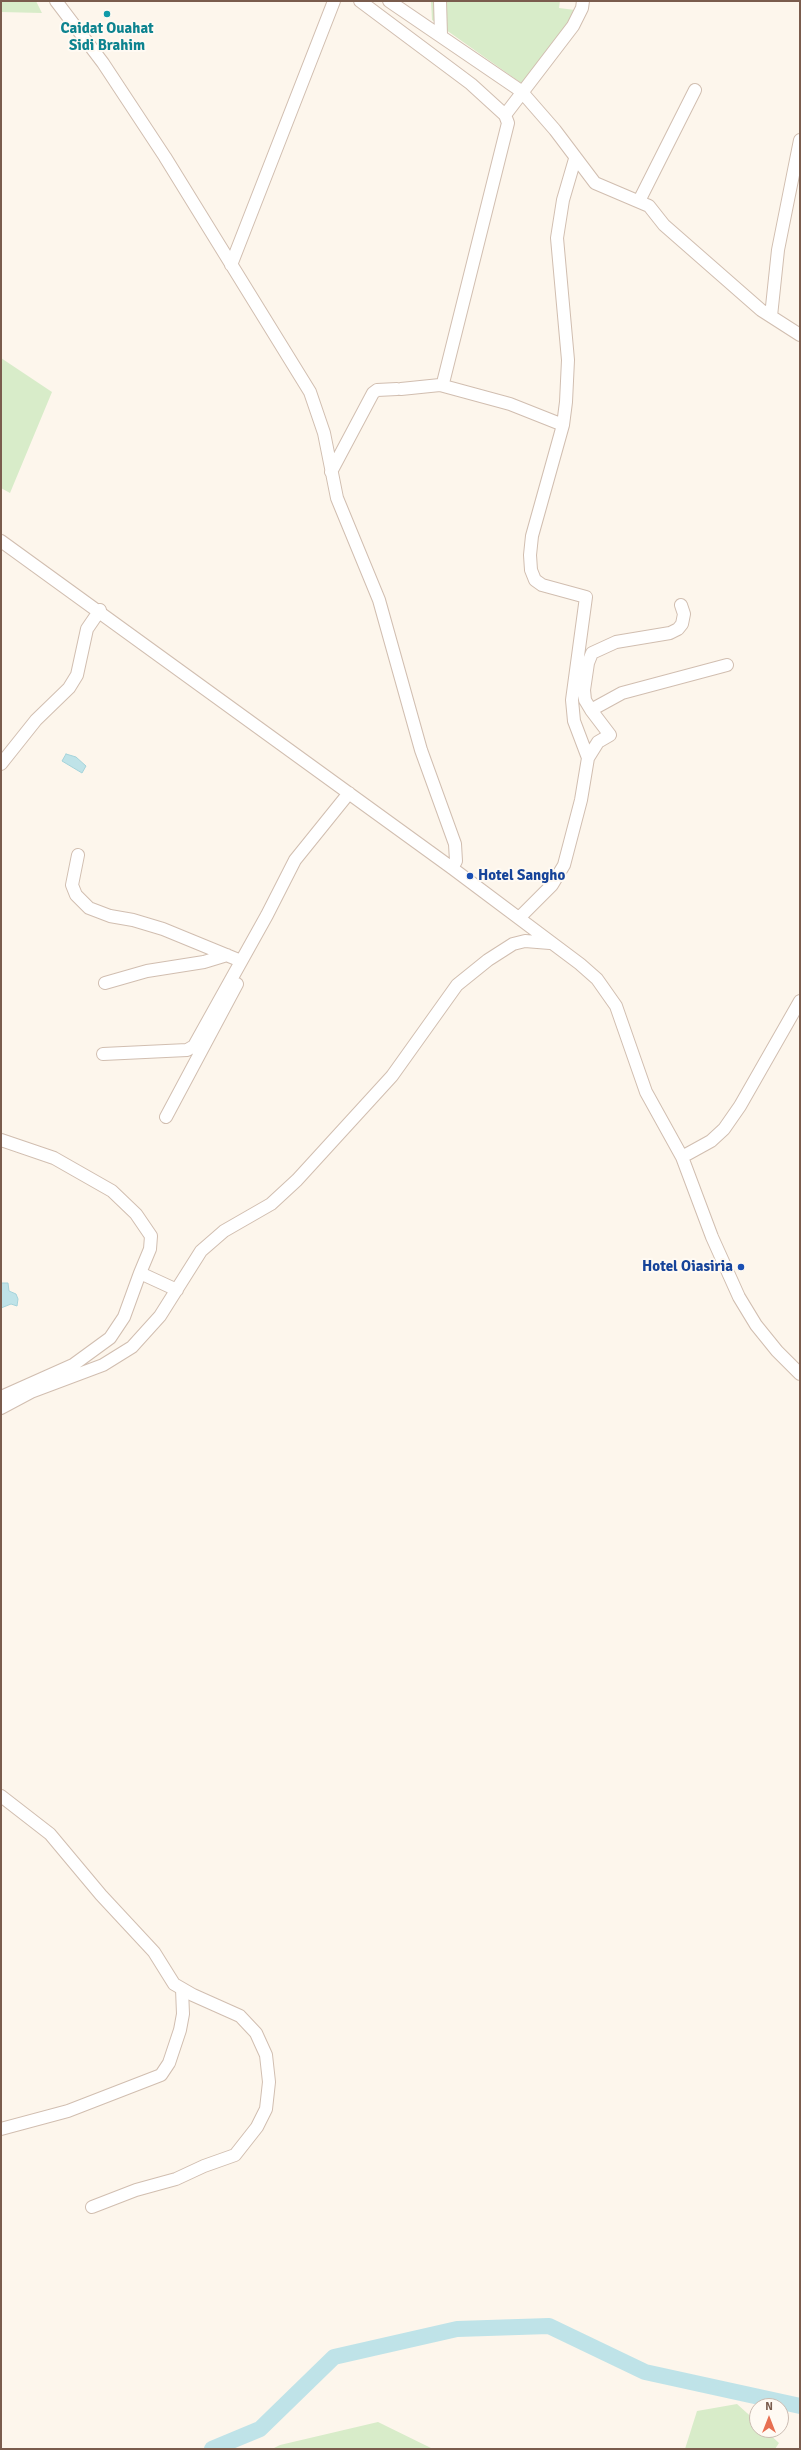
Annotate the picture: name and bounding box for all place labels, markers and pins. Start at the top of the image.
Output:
marker: Caidat Ouahat Sidi Brahim [102,9,112,19]
place label: Caidat Ouahat Sidi Brahim [60,20,154,55]
place label: Hotel Sangho [478,867,565,885]
marker: Hotel Sangho [465,871,475,881]
place label: Hotel Oiasiria [642,1258,733,1276]
marker: Hotel Oiasiria [736,1262,746,1272]

